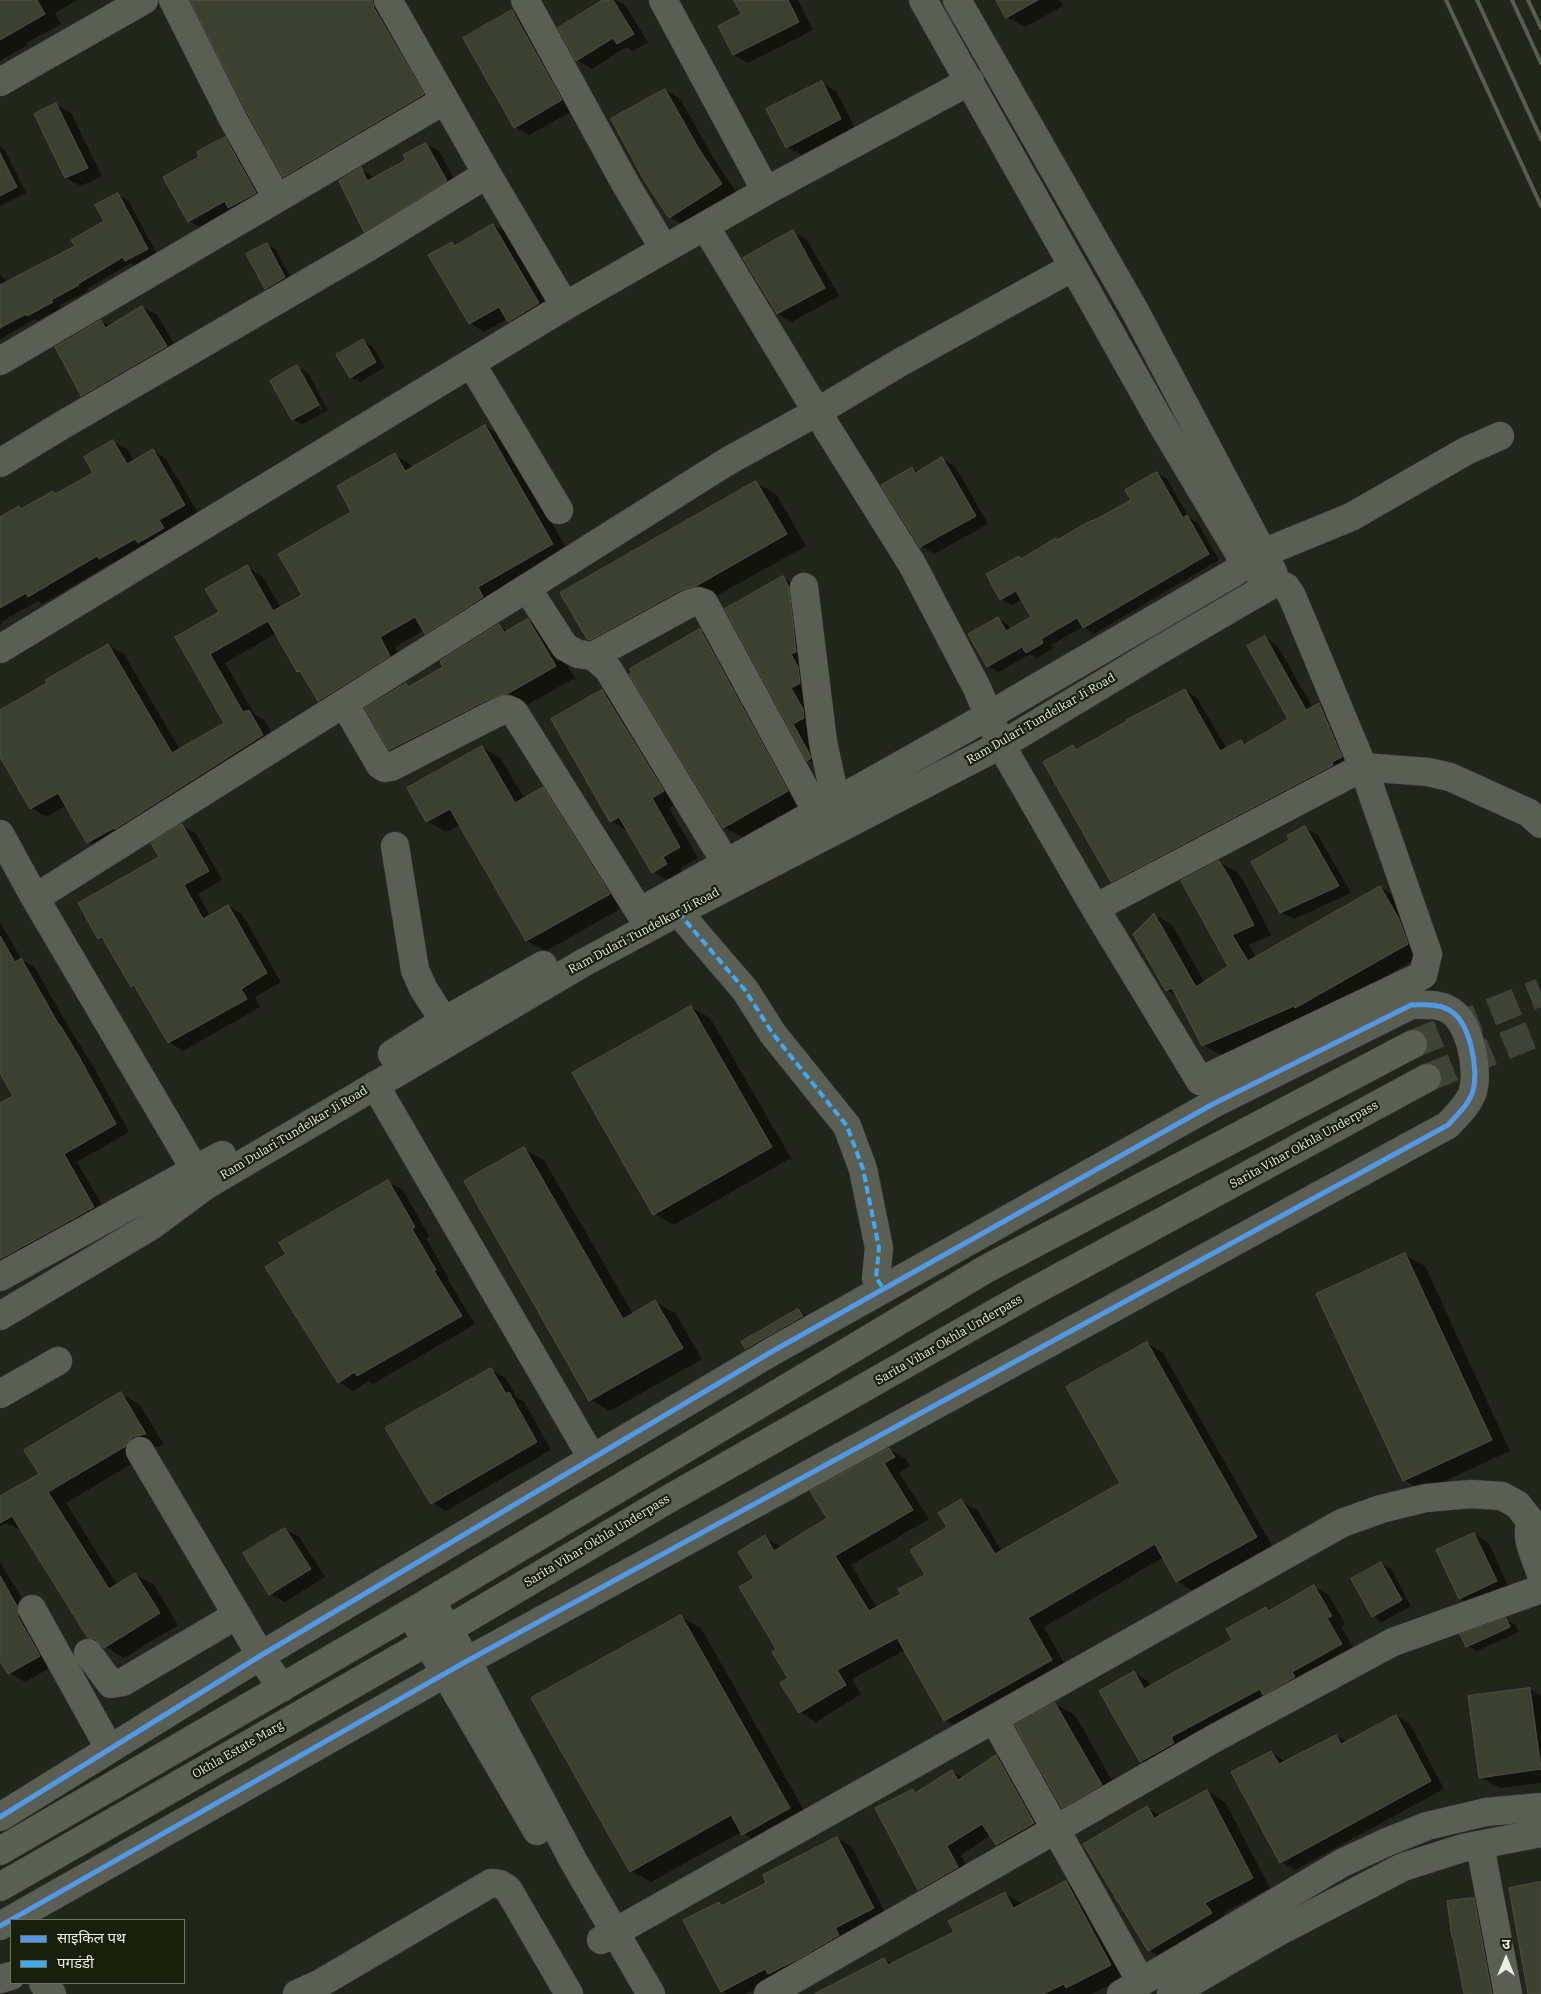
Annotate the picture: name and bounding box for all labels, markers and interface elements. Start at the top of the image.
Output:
street label: Ram Dulari Tundelkar Ji Road [964,670,1118,768]
street label: Ram Dulari Tundelkar Ji Road [566,885,722,977]
street label: Ram Dulari Tundelkar Ji Road [218,1083,370,1183]
street label: Sarita Vihar Okhla Underpass [1227,1098,1381,1192]
street label: Sarita Vihar Okhla Underpass [873,1292,1025,1388]
street label: Sarita Vihar Okhla Underpass [522,1492,672,1590]
street label: Okhla Estate Marg [190,1718,286,1782]
legend [10,1919,185,1984]
text: साइकिल पथ [57,1928,126,1947]
north arrow [1481,1934,1531,1984]
text: उ [1502,1935,1510,1953]
text: पगडंडी [57,1953,94,1972]

